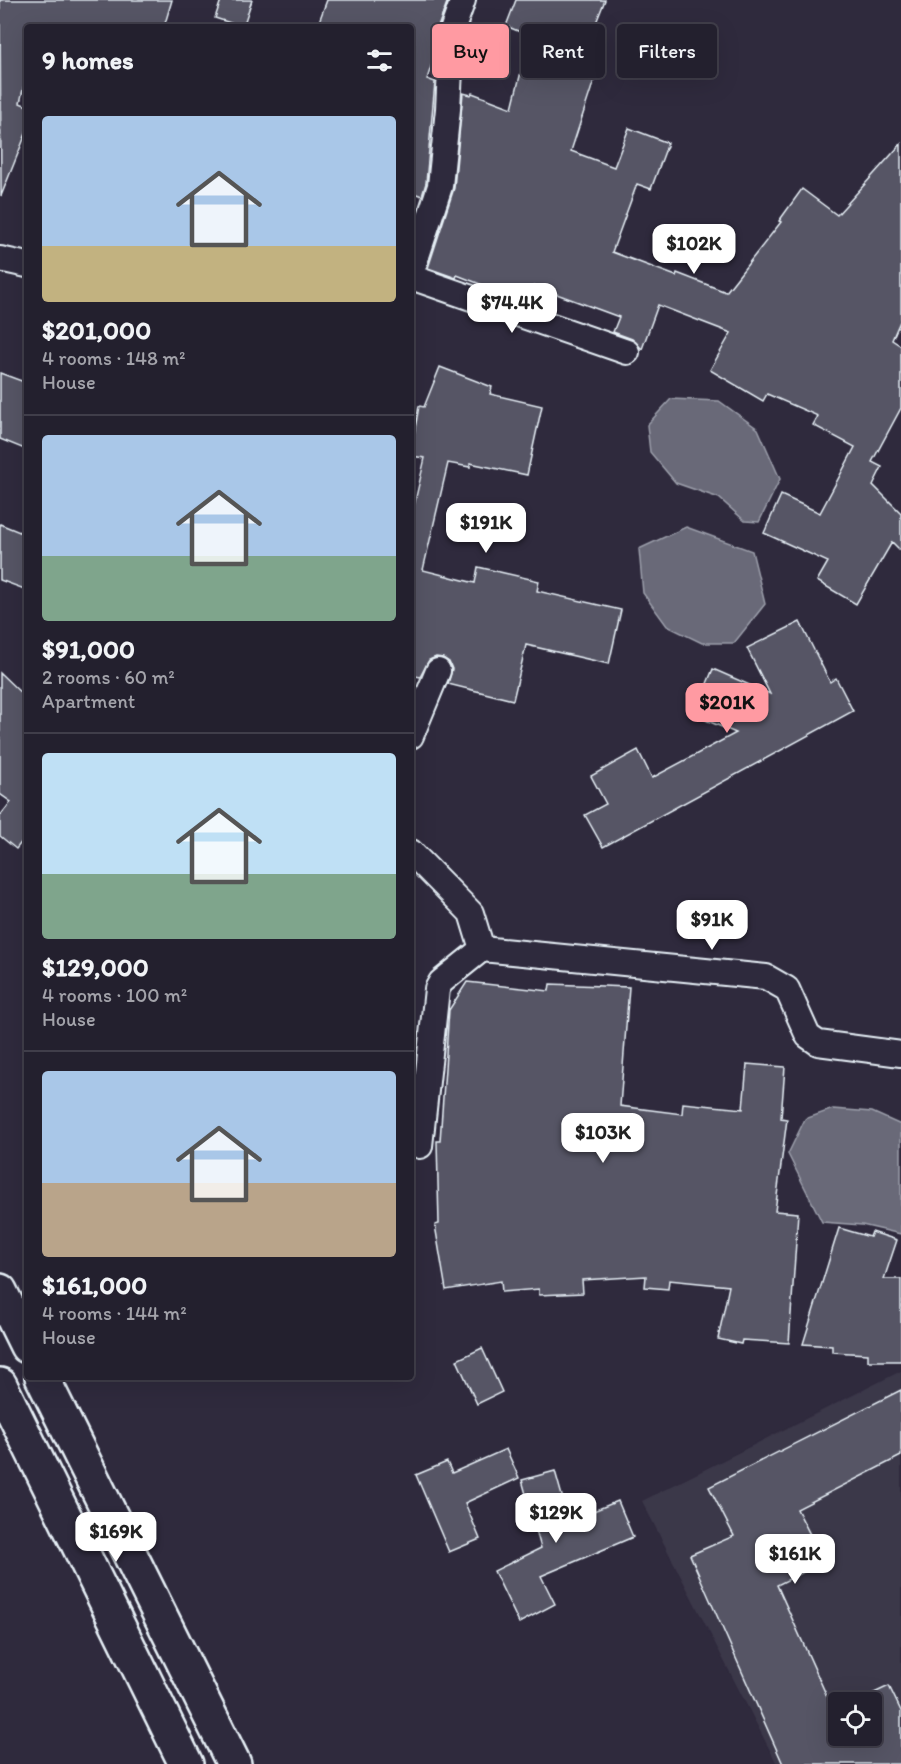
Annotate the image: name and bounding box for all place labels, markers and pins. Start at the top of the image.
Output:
pin: $102K [652,224,736,275]
pin: $74.4K [463,283,561,334]
pin: $191K [444,503,528,554]
pin: $201K [685,683,769,734]
pin: $91K [676,900,748,951]
pin: $103K [561,1113,645,1164]
pin: $129K [514,1493,598,1544]
pin: $169K [74,1512,158,1563]
pin: $161K [753,1534,837,1585]

